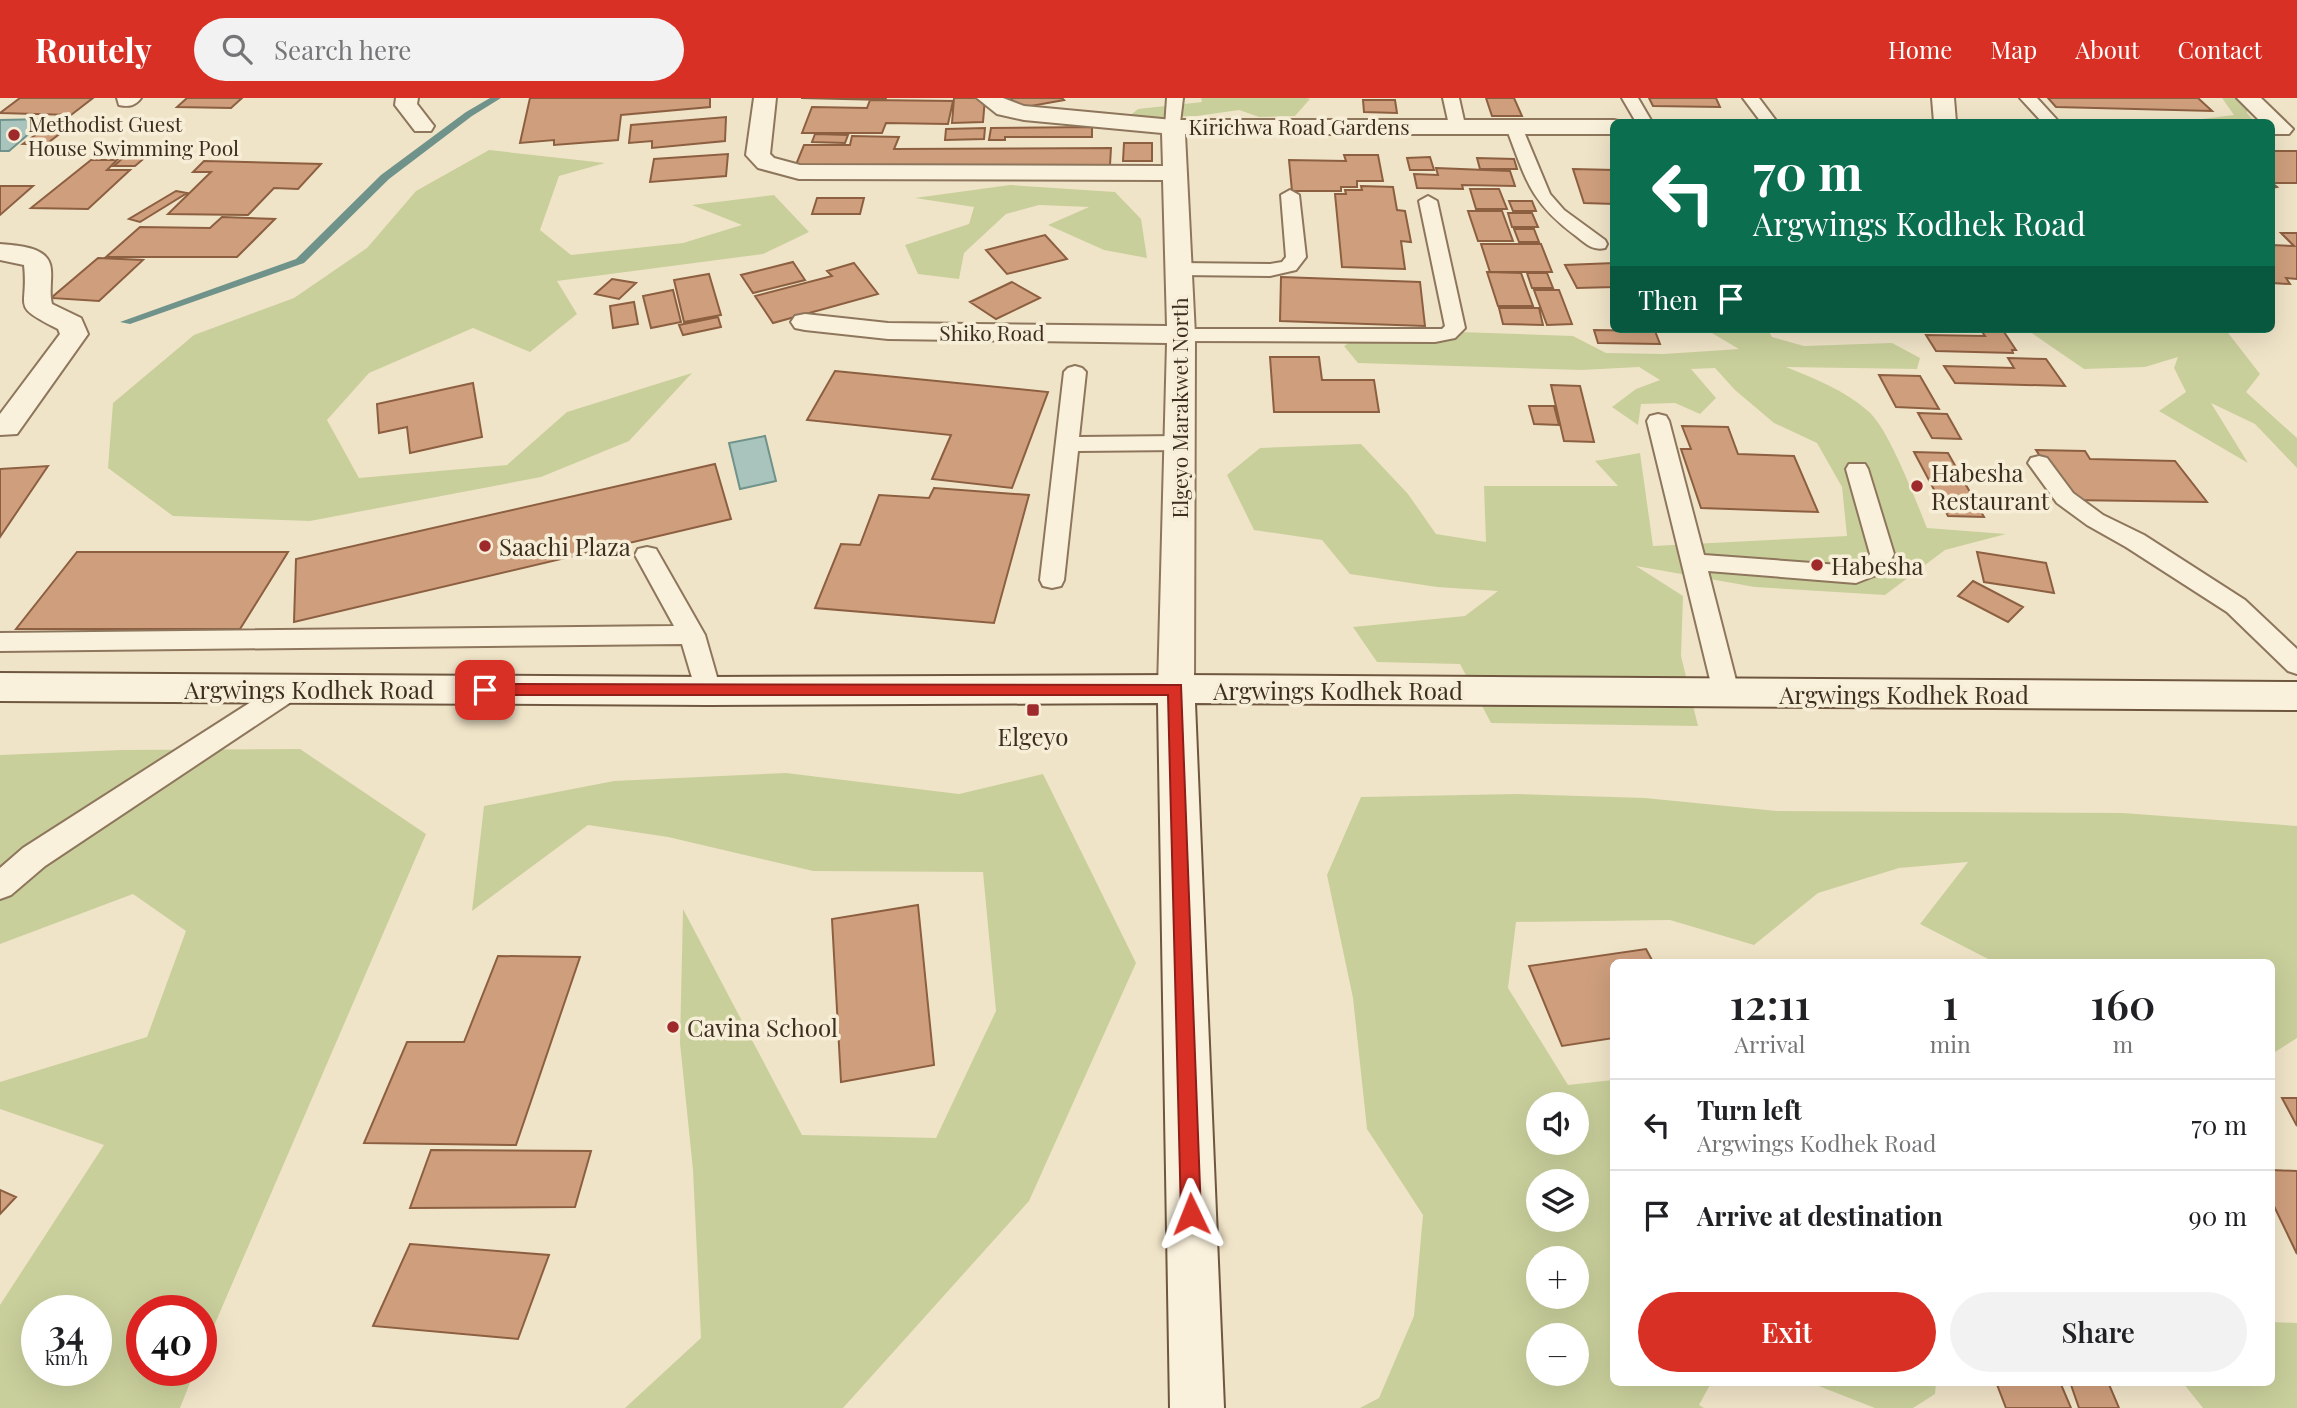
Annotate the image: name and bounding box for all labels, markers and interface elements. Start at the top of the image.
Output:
search box [194,18,684,81]
text: Routely [35,27,152,71]
icon: search [218,30,256,68]
text: Search here [274,32,411,67]
text: Home [1888,33,1952,65]
text: Map [1990,33,2037,65]
text: About [2075,33,2139,65]
text: Contact [2177,33,2262,65]
place label: Methodist Guest House Swimming Pool [28,109,239,161]
street label: Kirichwa Road Gardens [1188,112,1410,140]
marker: Methodist Guest House Swimming Pool [6,127,22,143]
text: 70 m [1753,138,1863,203]
icon: left [1638,147,1729,238]
text: Argwings Kodhek Road [1753,201,2086,244]
icon: arrive [1712,280,1750,318]
text: Then [1638,282,1698,317]
street label: Elgeyo Marakwet North [1165,297,1193,519]
street label: Shiko Road [939,318,1045,346]
place label: Habesha Restaurant [1931,456,2050,516]
marker: Habesha Restaurant [1909,478,1925,494]
place label: Saachi Plaza [499,530,631,562]
marker: Saachi Plaza [477,538,493,554]
place label: Habesha [1831,549,1923,581]
marker: Habesha [1809,557,1825,573]
pin [455,660,515,720]
icon: arrive [466,671,504,709]
street label: Argwings Kodhek Road [183,673,434,705]
street label: Argwings Kodhek Road [1212,674,1463,706]
street label: Argwings Kodhek Road [1778,678,2029,710]
marker: Elgeyo [1025,702,1041,718]
place label: Elgeyo [998,720,1068,752]
text: 12:11 [1729,975,1810,1031]
text: 1 [1942,975,1958,1031]
text: 160 [2090,975,2156,1031]
place label: Cavina School [687,1011,838,1043]
marker: Cavina School [665,1019,681,1035]
text: Arrival [1735,1028,1805,1059]
text: min [1930,1028,1971,1059]
text: m [2113,1028,2133,1059]
map controls [1526,1092,1589,1386]
button: sound [1526,1092,1589,1155]
text: Turn left [1697,1092,1802,1127]
icon: left [1638,1106,1676,1144]
text: 70 m [2191,1107,2247,1142]
text: Argwings Kodhek Road [1697,1127,1936,1158]
button: layers [1526,1169,1589,1232]
position arrow [1154,1177,1228,1251]
icon: arrive [1638,1197,1676,1235]
text: Arrive at destination [1697,1198,1943,1233]
text: 90 m [2189,1198,2247,1233]
button: + [1526,1246,1589,1309]
button: Exit [1638,1292,1936,1372]
button: Share [1950,1292,2247,1372]
speed limit sign: 40 [126,1295,217,1386]
text: 34 [49,1308,84,1355]
button: − [1526,1323,1589,1386]
text: km/h [45,1346,88,1370]

